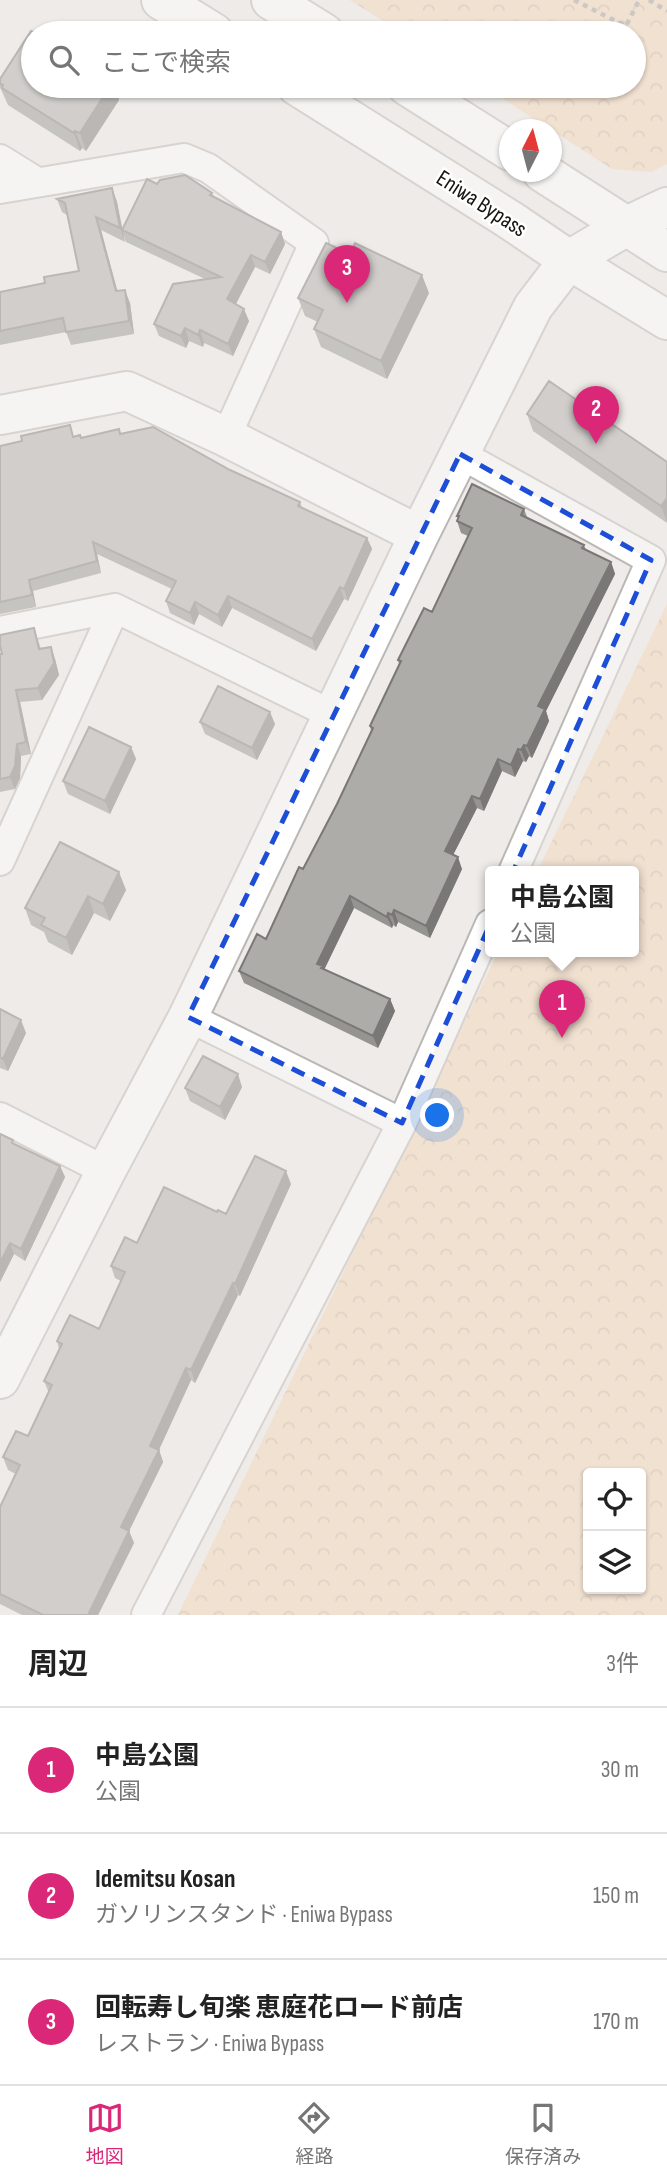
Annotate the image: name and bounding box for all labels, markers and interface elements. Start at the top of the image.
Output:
search box [21,21,646,98]
icon: search [45,41,83,79]
text: ここで検索 [101,48,231,79]
north arrow [499,119,562,182]
street label: Eniwa Bypass [431,164,532,243]
pin: 3 [324,245,370,303]
pin: 2 [573,386,619,444]
popup [485,866,639,957]
text: 中島公園 [510,883,614,914]
text: 公園 [510,920,556,948]
pin: 1 [539,980,585,1038]
your location [420,1098,454,1132]
map controls [583,1468,646,1594]
button: locate [583,1468,646,1531]
button: layers [583,1531,646,1594]
text: 周辺 [28,1647,88,1683]
text: 3件 [606,1650,639,1678]
text: 中島公園 [95,1741,199,1772]
text: 1 [46,1756,56,1784]
text: 30 m [601,1756,639,1784]
text: 公園 [95,1778,141,1806]
text: Idemitsu Kosan [95,1864,236,1895]
text: 2 [46,1882,56,1910]
text: 150 m [593,1882,639,1910]
text: ガソリンスタンド · Eniwa Bypass [95,1901,393,1929]
text: 回転寿し旬楽 恵庭花ロード前店 [95,1993,463,2024]
text: 3 [46,2008,56,2036]
text: 170 m [593,2008,639,2036]
text: レストラン · Eniwa Bypass [95,2030,324,2058]
tab: 地図 [86,2099,124,2169]
tab: 経路 [295,2099,333,2169]
tab: 保存済み [505,2099,581,2169]

